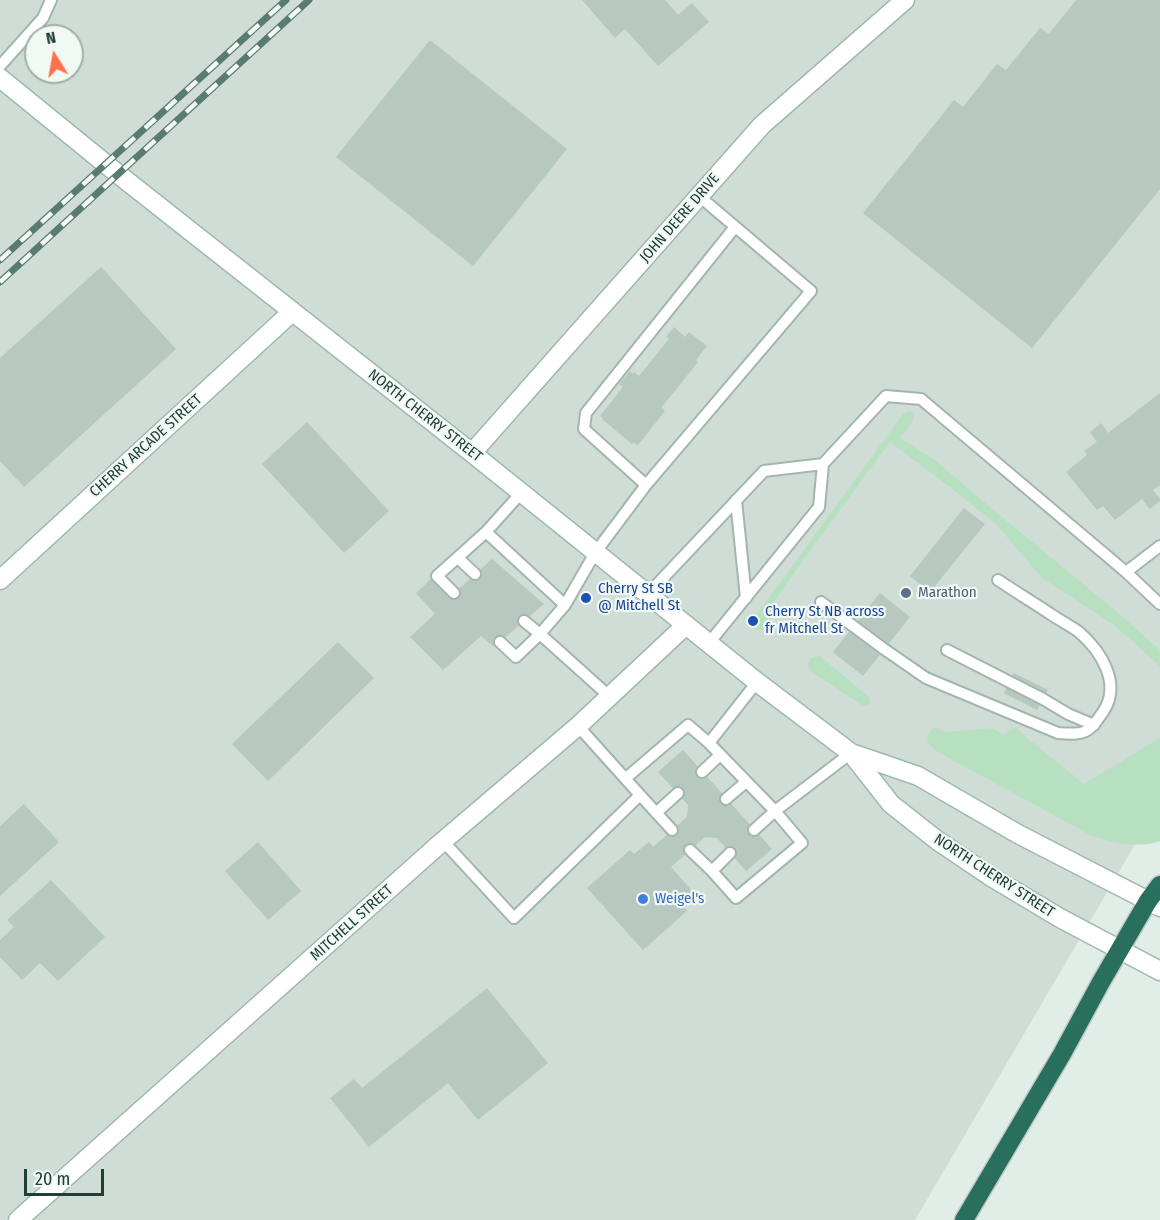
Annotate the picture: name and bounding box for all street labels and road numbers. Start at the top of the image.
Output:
street label: JOHN DEERE DRIVE [636,170,724,266]
street label: NORTH CHERRY STREET [364,366,486,466]
street label: CHERRY ARCADE STREET [86,391,206,501]
street label: NORTH CHERRY STREET [930,830,1058,922]
street label: MITCHELL STREET [307,881,397,965]

